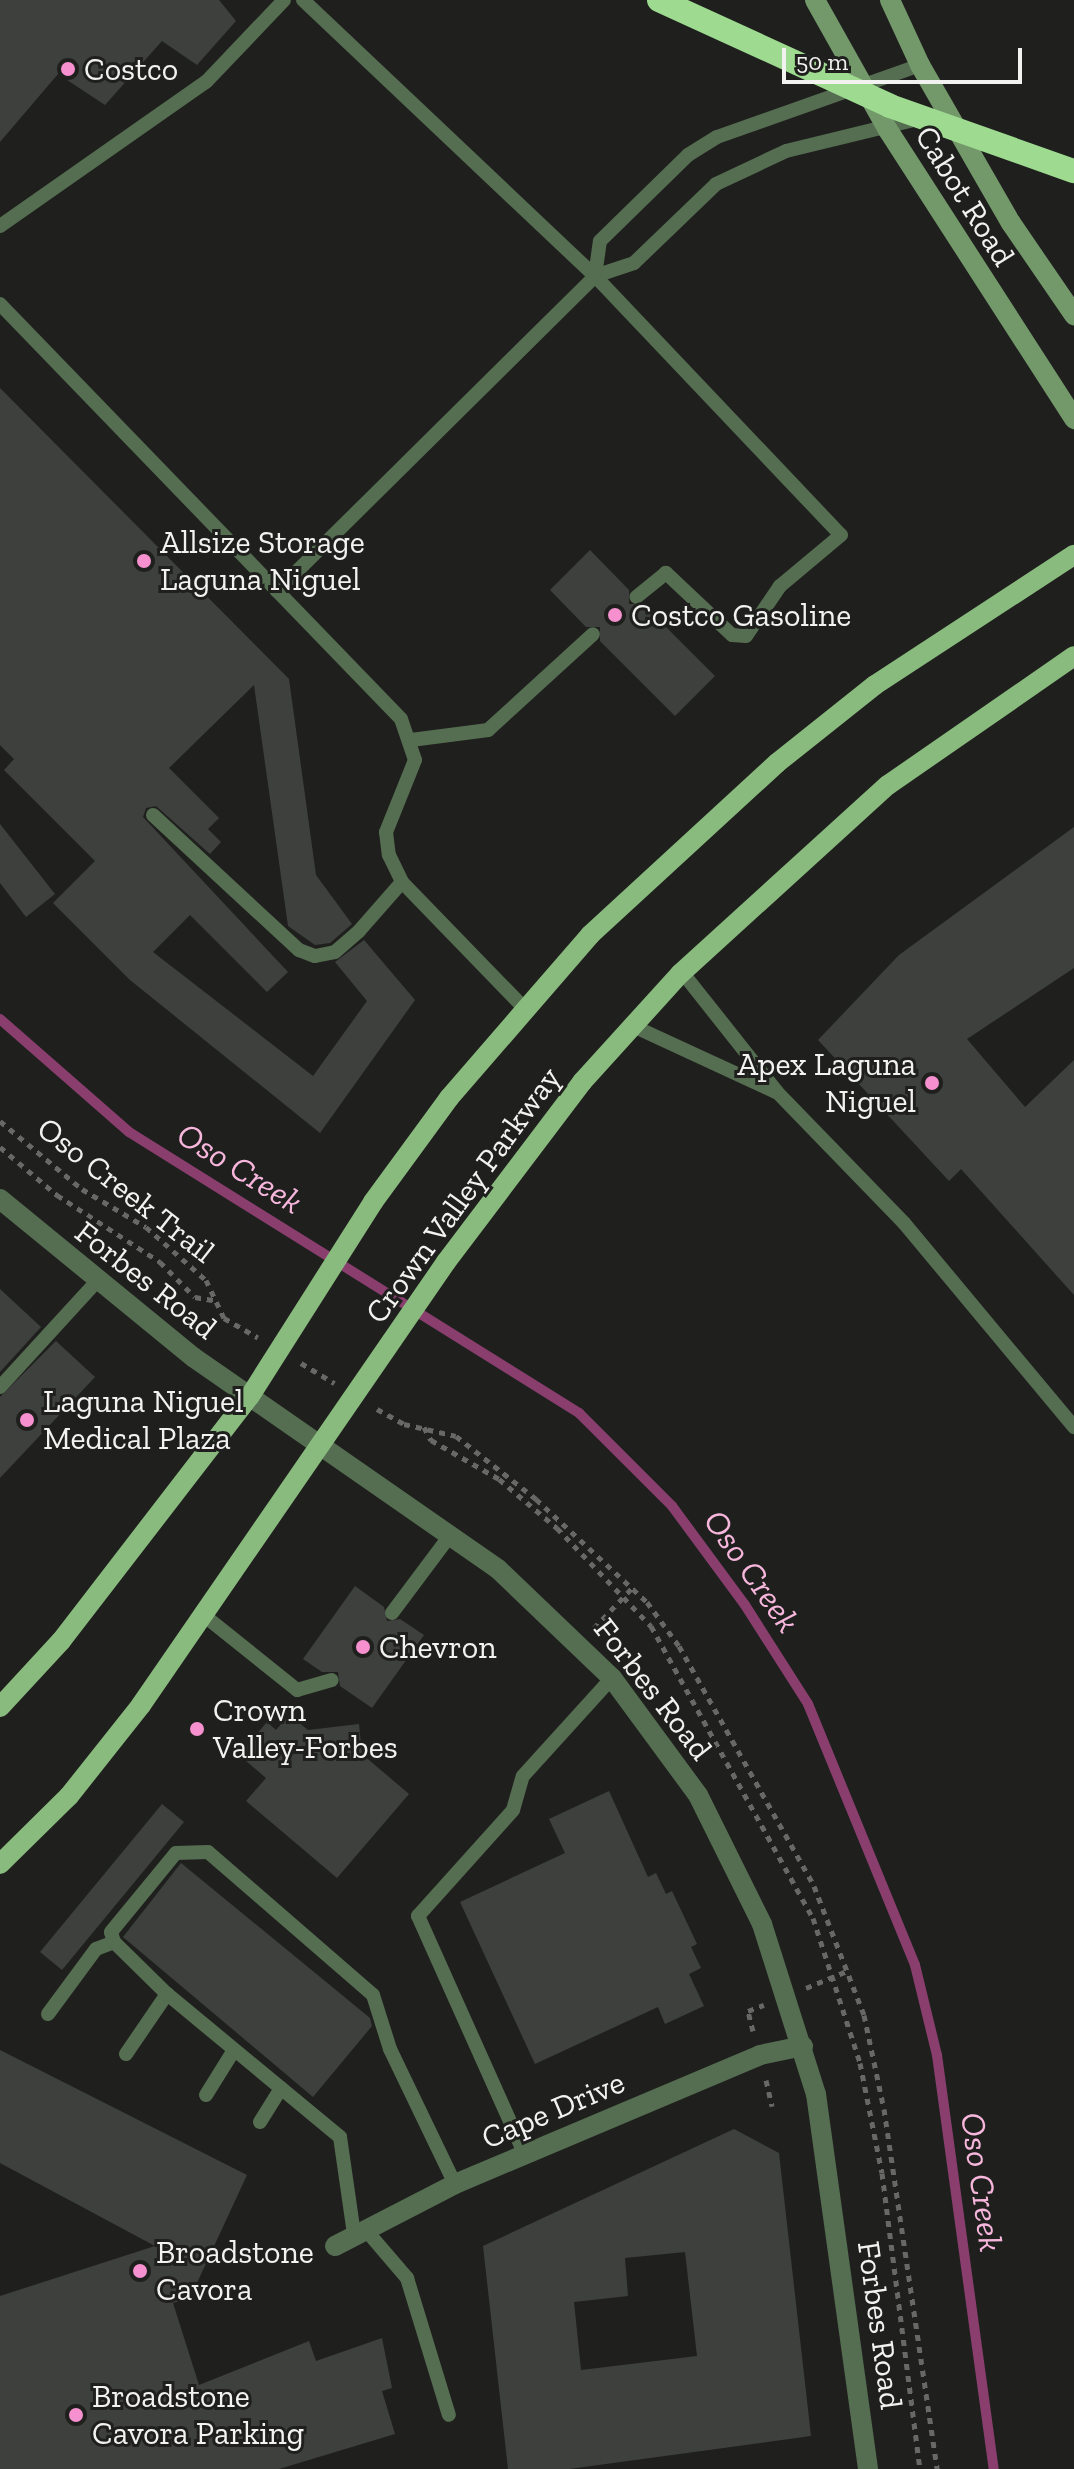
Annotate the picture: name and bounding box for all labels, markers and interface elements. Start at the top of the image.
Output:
scale bar [786,32,1026,82]
text: 50 m [796,47,848,76]
place label: Costco [84,50,178,88]
marker: Costco [59,60,77,78]
street label: Cabot Road [907,119,1023,273]
place label: Allsize Storage Laguna Niguel [160,524,365,599]
marker: Allsize Storage Laguna Niguel [135,552,153,570]
place label: Costco Gasoline [631,596,851,634]
marker: Costco Gasoline [606,606,624,624]
place label: Apex Laguna Niguel [737,1046,916,1121]
street label: Crown Valley Parkway [357,1059,569,1331]
marker: Apex Laguna Niguel [923,1074,941,1092]
street label: Oso Creek Trail [30,1109,222,1271]
water label: Oso Creek [170,1114,310,1222]
street label: Forbes Road [67,1213,225,1347]
place label: Laguna Niguel Medical Plaza [43,1383,244,1458]
marker: Laguna Niguel Medical Plaza [18,1411,36,1429]
water label: Oso Creek [695,1502,809,1640]
street label: Forbes Road [586,1610,720,1768]
place label: Chevron [379,1628,497,1666]
marker: Chevron [354,1638,372,1656]
place label: Crown Valley-Forbes [213,1692,398,1767]
marker: Crown Valley-Forbes [188,1720,206,1738]
street label: Cape Drive [476,2063,630,2157]
water label: Oso Creek [952,2110,1012,2254]
place label: Broadstone Cavora [156,2234,314,2309]
street label: Forbes Road [849,2239,911,2411]
marker: Broadstone Cavora [131,2262,149,2280]
place label: Broadstone Cavora Parking [92,2378,304,2453]
marker: Broadstone Cavora Parking [67,2406,85,2424]

